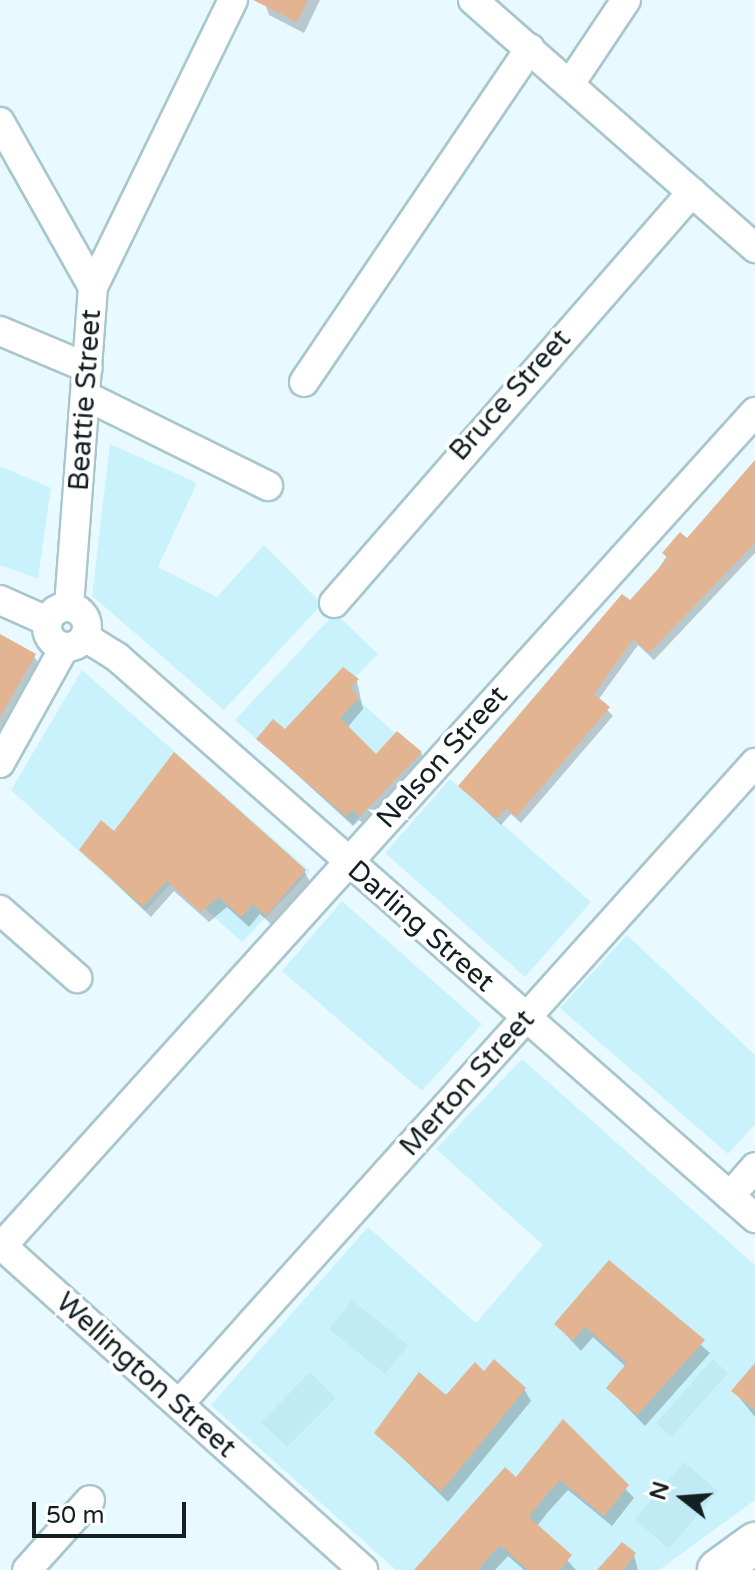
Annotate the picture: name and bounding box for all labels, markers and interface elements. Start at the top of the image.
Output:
street label: Beattie Street [62,308,108,492]
street label: Bruce Street [442,322,578,468]
street label: Nelson Street [369,679,515,835]
street label: Darling Street [341,853,501,999]
street label: Merton Street [393,1003,541,1163]
street label: Wellington Street [49,1285,243,1465]
north arrow [643,1458,723,1538]
text: N [645,1479,675,1503]
scale bar [36,1486,190,1536]
text: 50 m [46,1501,104,1530]

